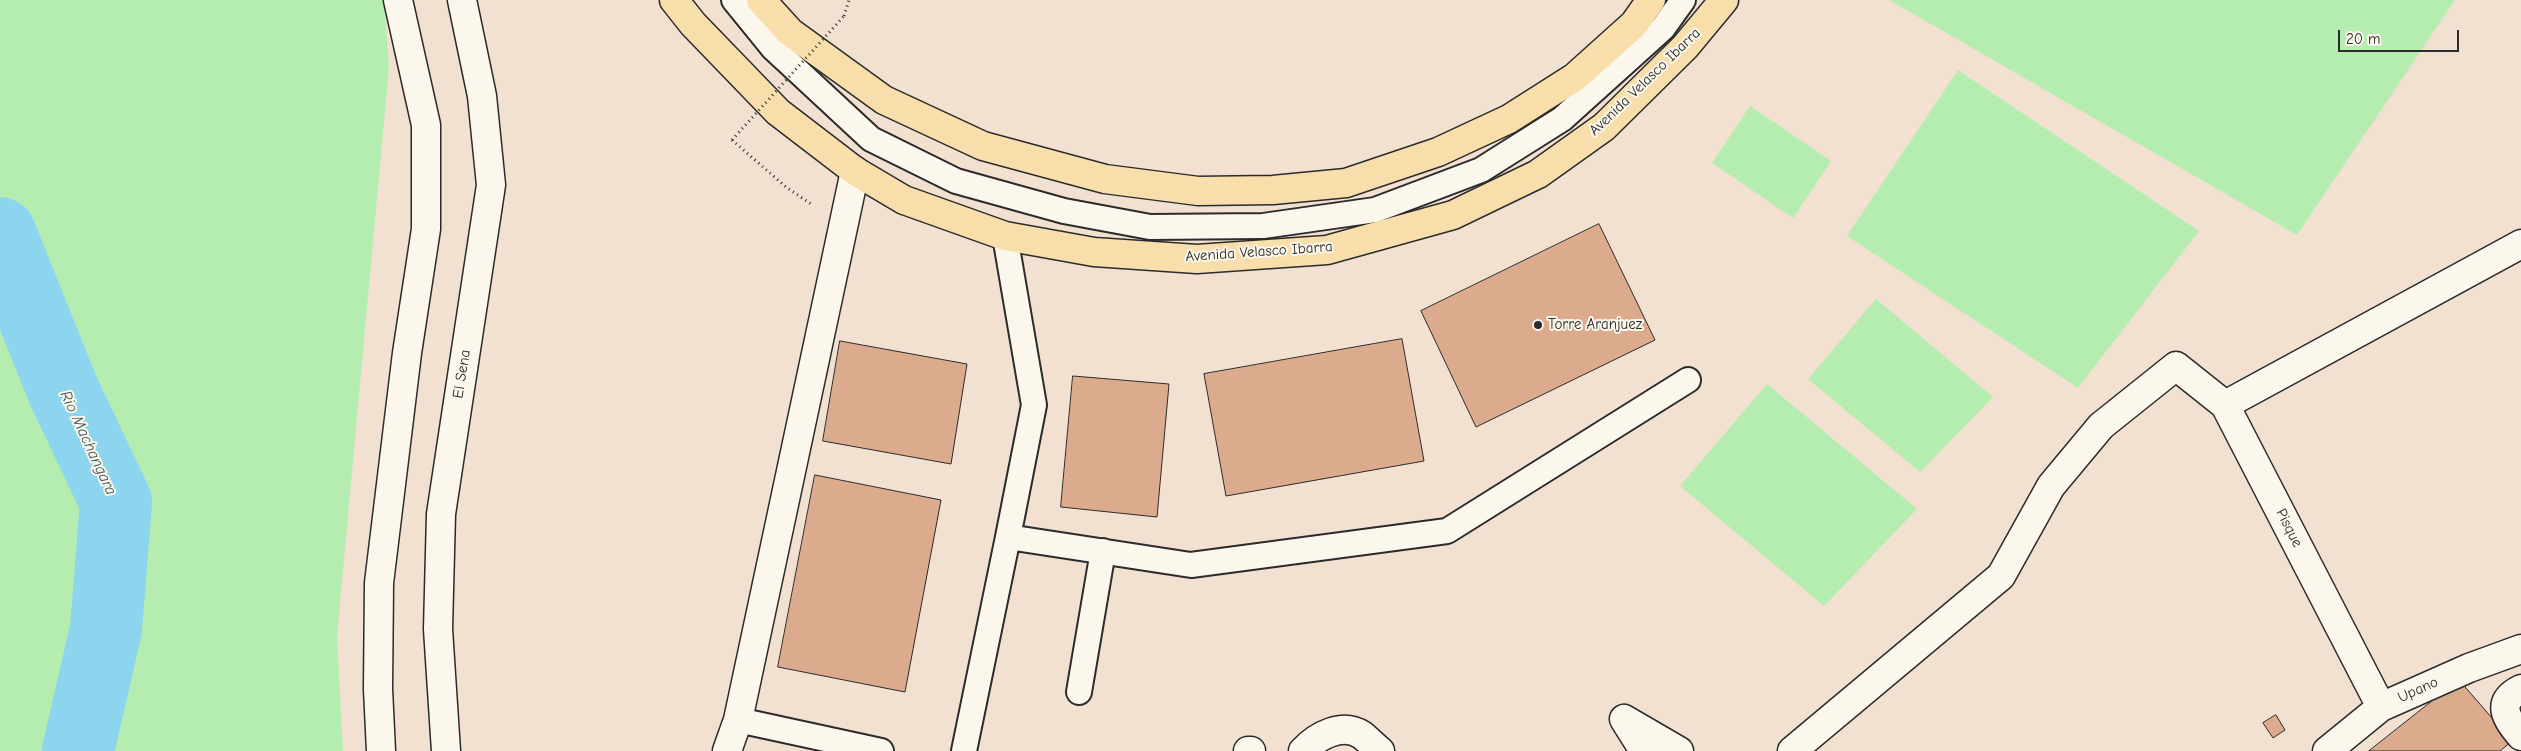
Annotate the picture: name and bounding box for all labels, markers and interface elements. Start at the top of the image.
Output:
scale bar [2341,20,2462,52]
street label: Avenida Velasco Ibarra [1586,24,1704,140]
text: 20 m [2346,30,2380,48]
street label: Avenida Velasco Ibarra [1185,238,1333,266]
place label: Torre Aranjuez [1548,316,1642,334]
marker: Torre Aranjuez [1532,319,1544,331]
street label: El Sena [449,348,475,400]
water label: Rio Machangara [55,388,121,498]
street label: Pisque [2272,506,2306,550]
street label: Upano [2395,673,2441,707]

